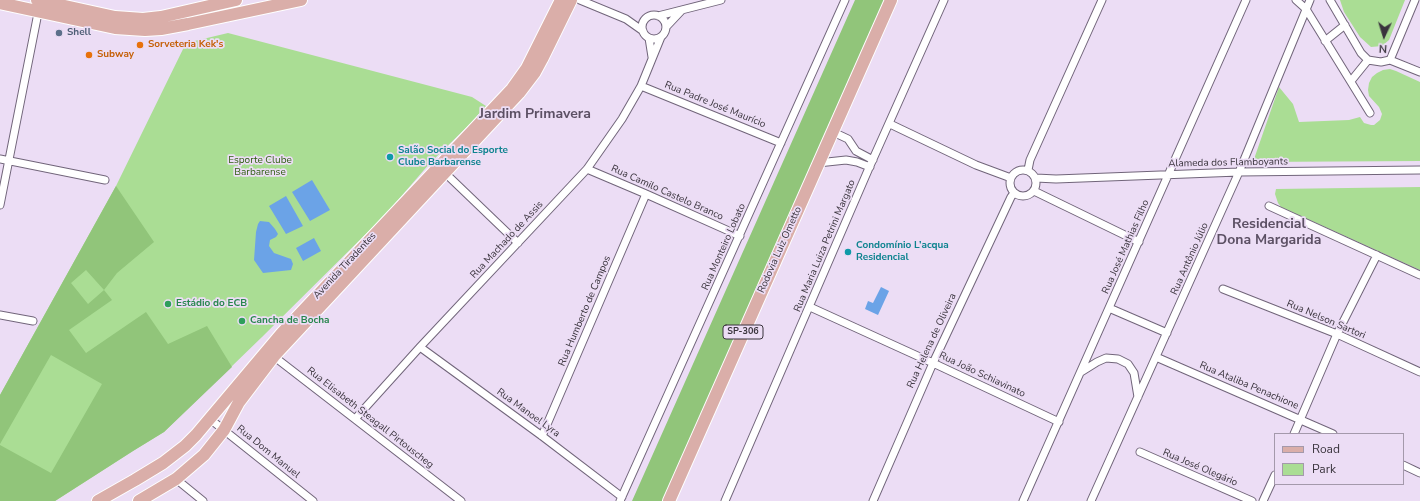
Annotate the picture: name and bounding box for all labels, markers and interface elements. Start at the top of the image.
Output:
north arrow [1364,16,1404,56]
place label: Shell [67,27,91,39]
marker: Shell [54,28,64,38]
place label: Sorveteria Kek's [148,39,223,51]
marker: Sorveteria Kek's [135,40,145,50]
text: N [1379,41,1388,56]
place label: Subway [97,49,134,61]
marker: Subway [84,50,94,60]
street label: Rua Padre José Maurício [663,79,767,131]
district label: Jardim Primavera [479,107,591,123]
place label: Salão Social do Esporte Clube Barbarense [398,145,508,168]
marker: Salão Social do Esporte Clube Barbarense [385,152,395,162]
park label: Esporte Clube Barbarense [228,155,292,178]
street label: Alameda dos Flamboyants [1168,156,1288,170]
street label: Rua Camilo Castelo Branco [609,163,725,223]
street label: Rua Maria Luiza Petrini Margato [792,178,858,314]
street label: Rua José Mathias Filho [1100,198,1152,296]
street label: Rua Machado de Assis [468,199,546,281]
street label: Rua Monteiro Lobato [699,202,749,292]
street label: Rodovia Luiz Ometto [756,205,804,295]
district label: Residencial Dona Margarida [1217,217,1321,250]
street label: Rua Antônio Júlio [1169,221,1211,297]
street label: Avenida Tiradentes [311,230,379,302]
place label: Condomínio L’acqua Residencial [856,240,949,264]
marker: Condomínio L’acqua Residencial [843,247,853,257]
street label: Rua Humberto de Campos [556,254,614,368]
street label: Rua Helena de Oliveira [905,292,959,390]
place label: Estádio do ECB [176,298,247,310]
street label: Rua Nelson Sartori [1285,298,1367,342]
marker: Estádio do ECB [163,299,173,309]
place label: Cancha de Bocha [250,315,329,327]
marker: Cancha de Bocha [237,316,247,326]
road number: SP-306 [723,325,763,339]
street label: Rua João Schiavinato [937,350,1027,400]
street label: Rua Ataliba Penachione [1198,360,1300,412]
street label: Rua Elisabeth Steagall Pirtouscheg [304,365,436,471]
street label: Rua Manoel Lyra [494,386,562,440]
street label: Rua Dom Manuel [234,423,302,481]
legend [1274,433,1404,485]
text: Road [1312,441,1340,457]
street label: Rua José Olegário [1161,447,1239,489]
text: Park [1312,461,1336,477]

